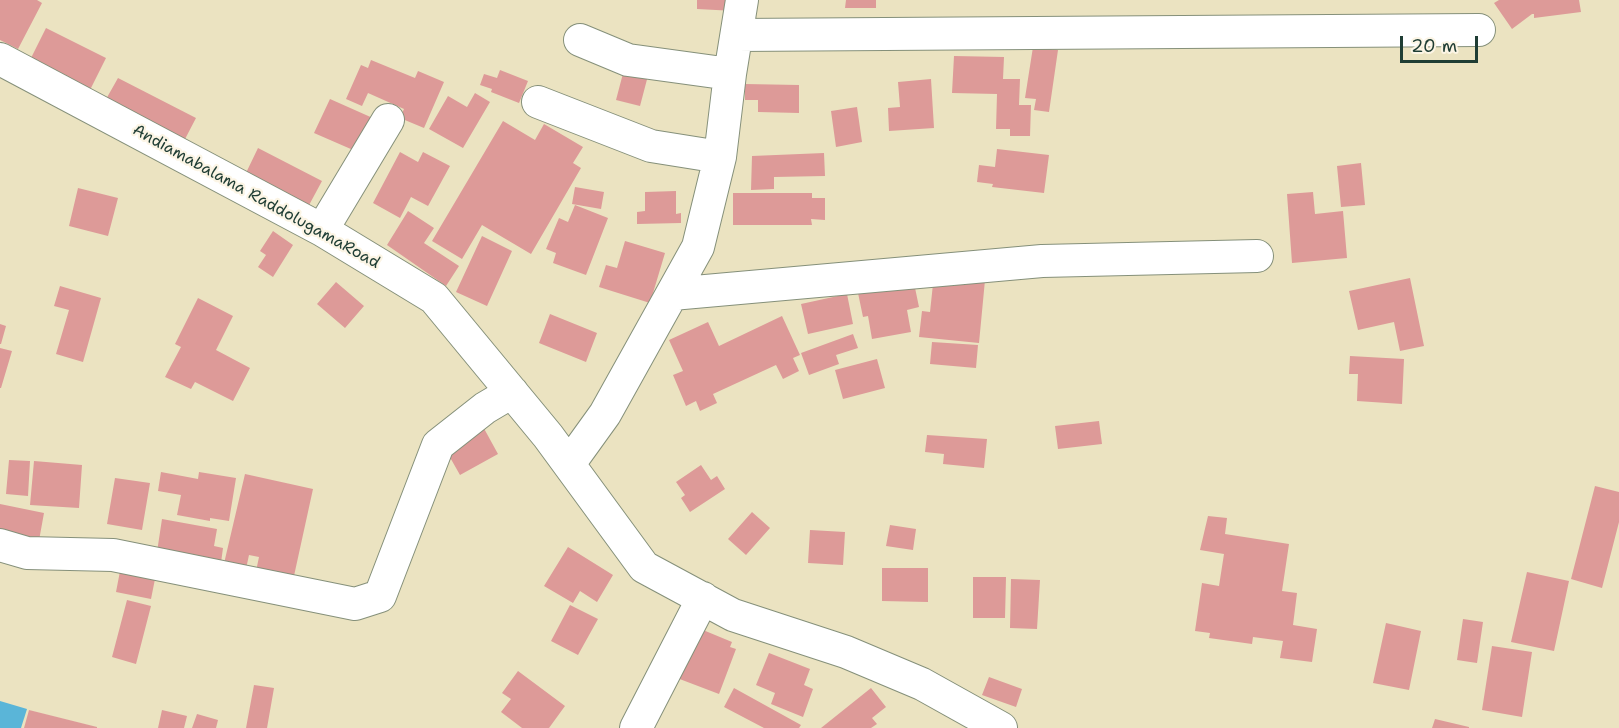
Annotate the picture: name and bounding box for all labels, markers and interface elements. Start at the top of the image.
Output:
scale bar [1403,24,1481,62]
text: 20 m [1411,34,1457,58]
street label: Andiamabalama RaddolugamaRoad [129,121,383,273]

